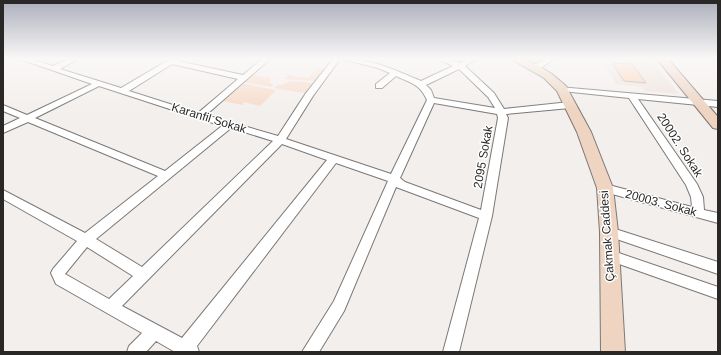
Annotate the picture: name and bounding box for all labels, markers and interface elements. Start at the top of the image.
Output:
street label: Karanfil Sokak [170,100,249,136]
street label: 20002. Sokak [654,110,706,180]
street label: 2095 Sokak [471,124,496,189]
street label: 20003. Sokak [624,187,699,220]
street label: Çakmak Caddesi [597,190,617,282]

